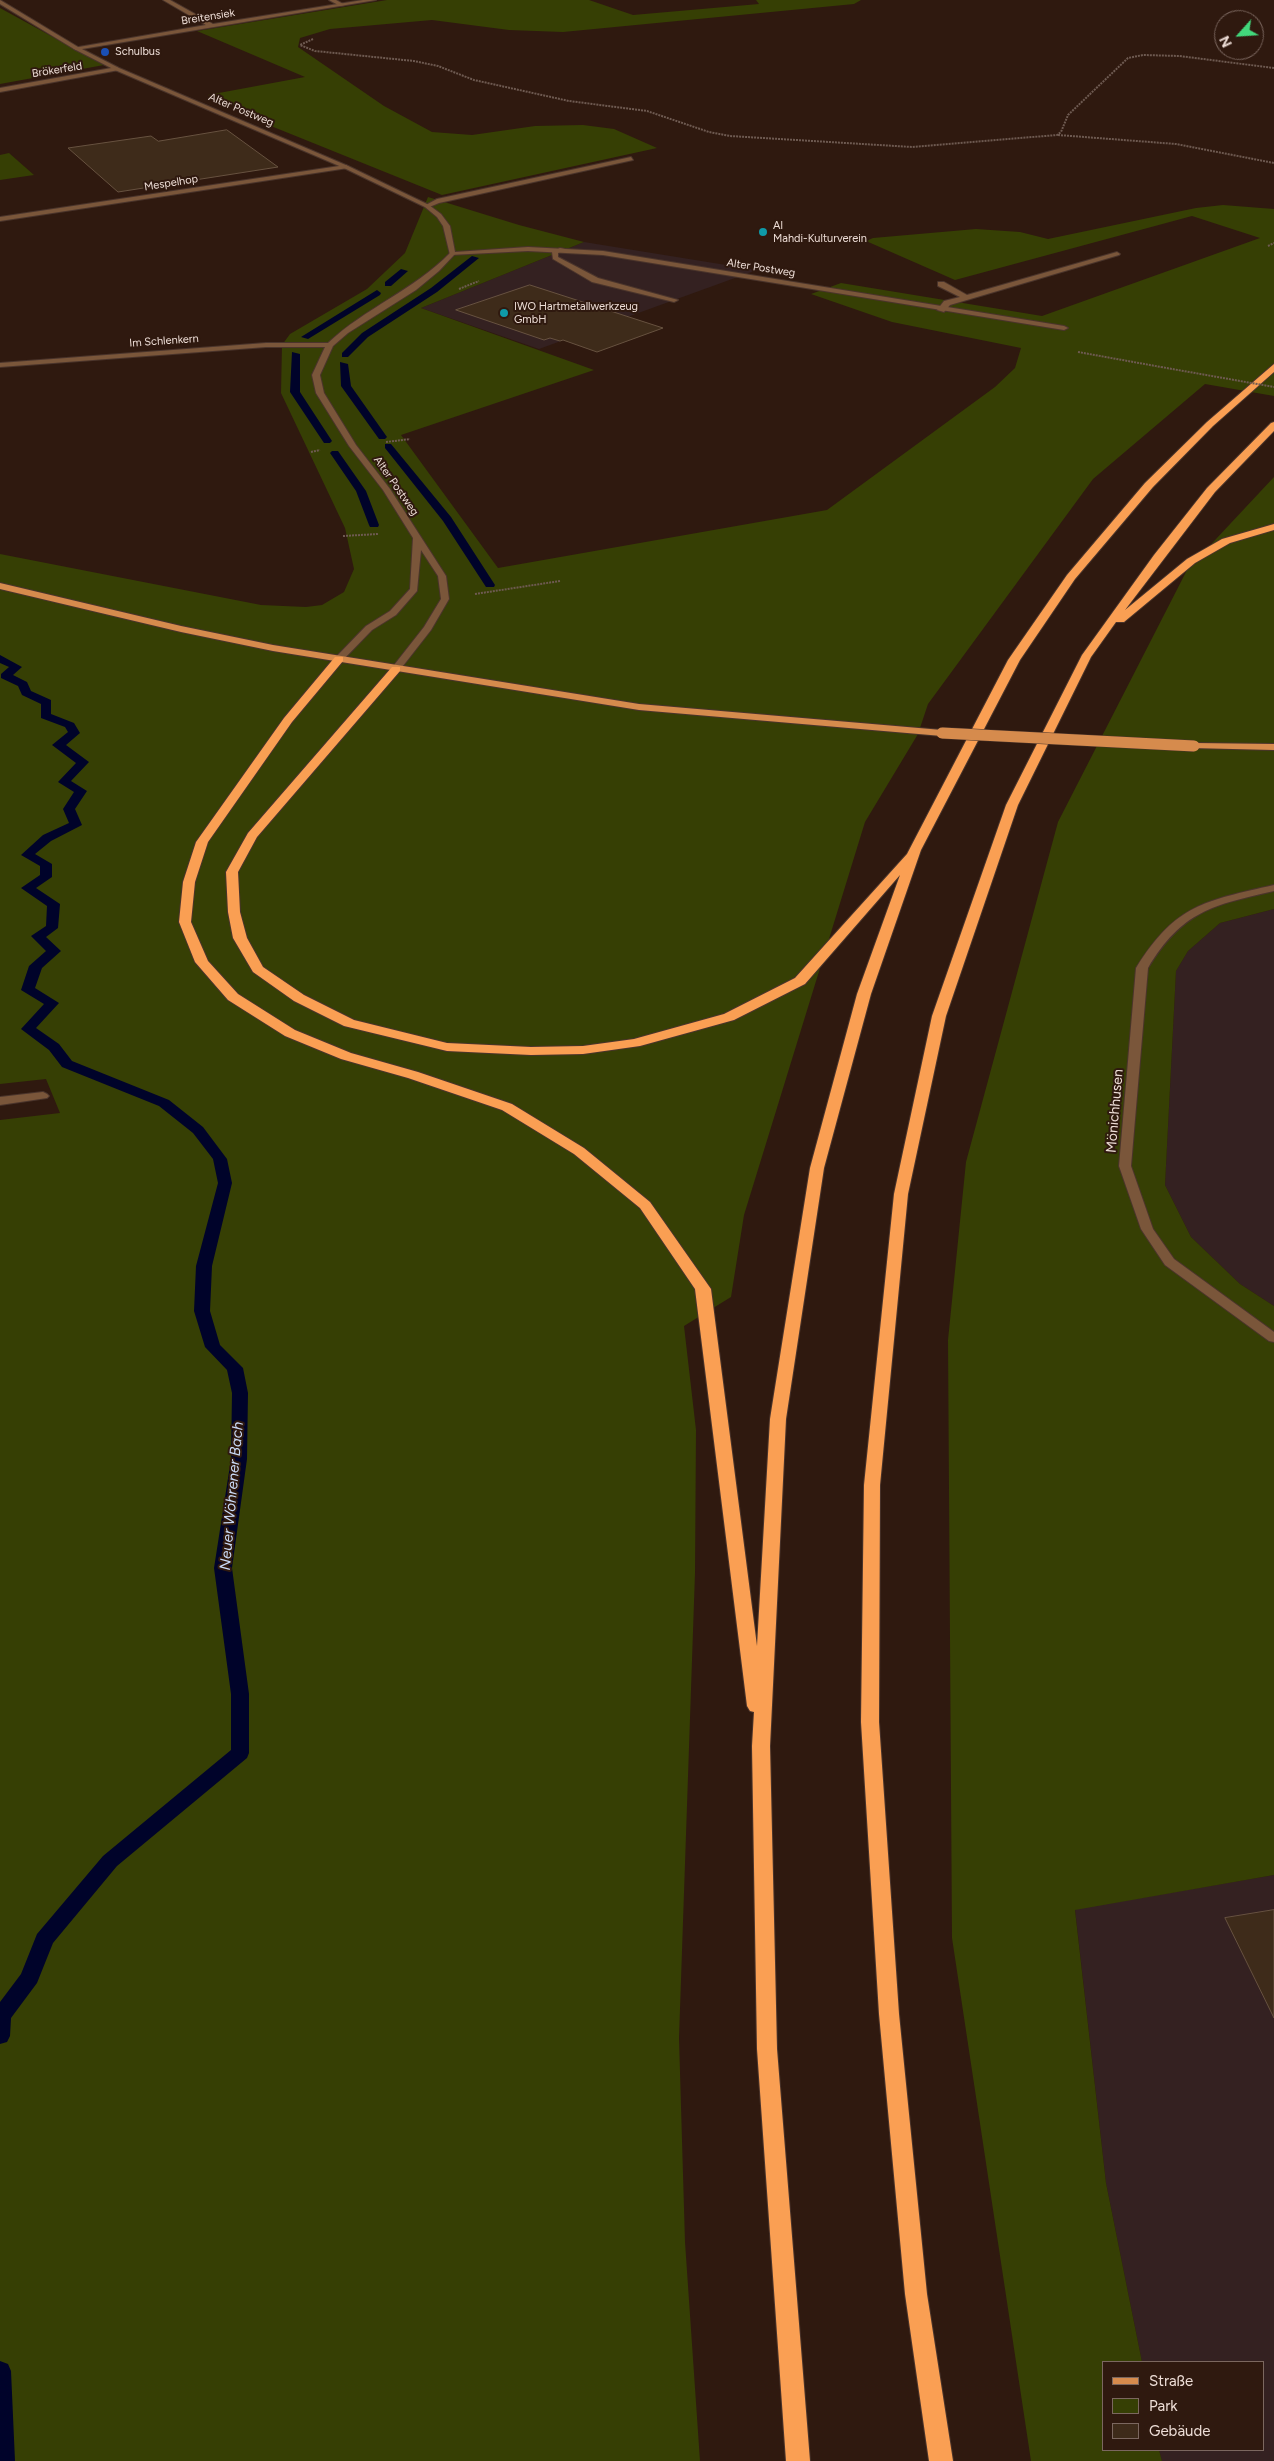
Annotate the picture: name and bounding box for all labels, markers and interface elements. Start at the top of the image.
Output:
street label: Breitensiek [180,6,236,28]
north arrow [1214,10,1264,60]
text: N [1216,33,1236,50]
place label: Schulbus [115,45,160,59]
marker: Schulbus [99,46,111,58]
street label: Brökerfeld [31,60,83,80]
street label: Alter Postweg [207,90,275,130]
street label: Mespelhop [143,172,199,194]
place label: Al Mahdi-Kulturverein [773,219,867,245]
marker: Al Mahdi-Kulturverein [757,226,769,238]
street label: Alter Postweg [726,256,796,280]
place label: IWO Hartmetallwerkzeug GmbH [514,300,638,326]
marker: IWO Hartmetallwerkzeug GmbH [498,307,510,319]
street label: Im Schlenkern [129,332,199,350]
street label: Alter Postweg [371,454,421,518]
street label: Mönichhusen [1103,1068,1127,1154]
water label: Neuer Wöhrener Bach [217,1421,247,1571]
legend [1102,2361,1264,2451]
text: Straße [1149,2372,1193,2390]
text: Park [1149,2397,1178,2415]
text: Gebäude [1149,2422,1210,2440]

